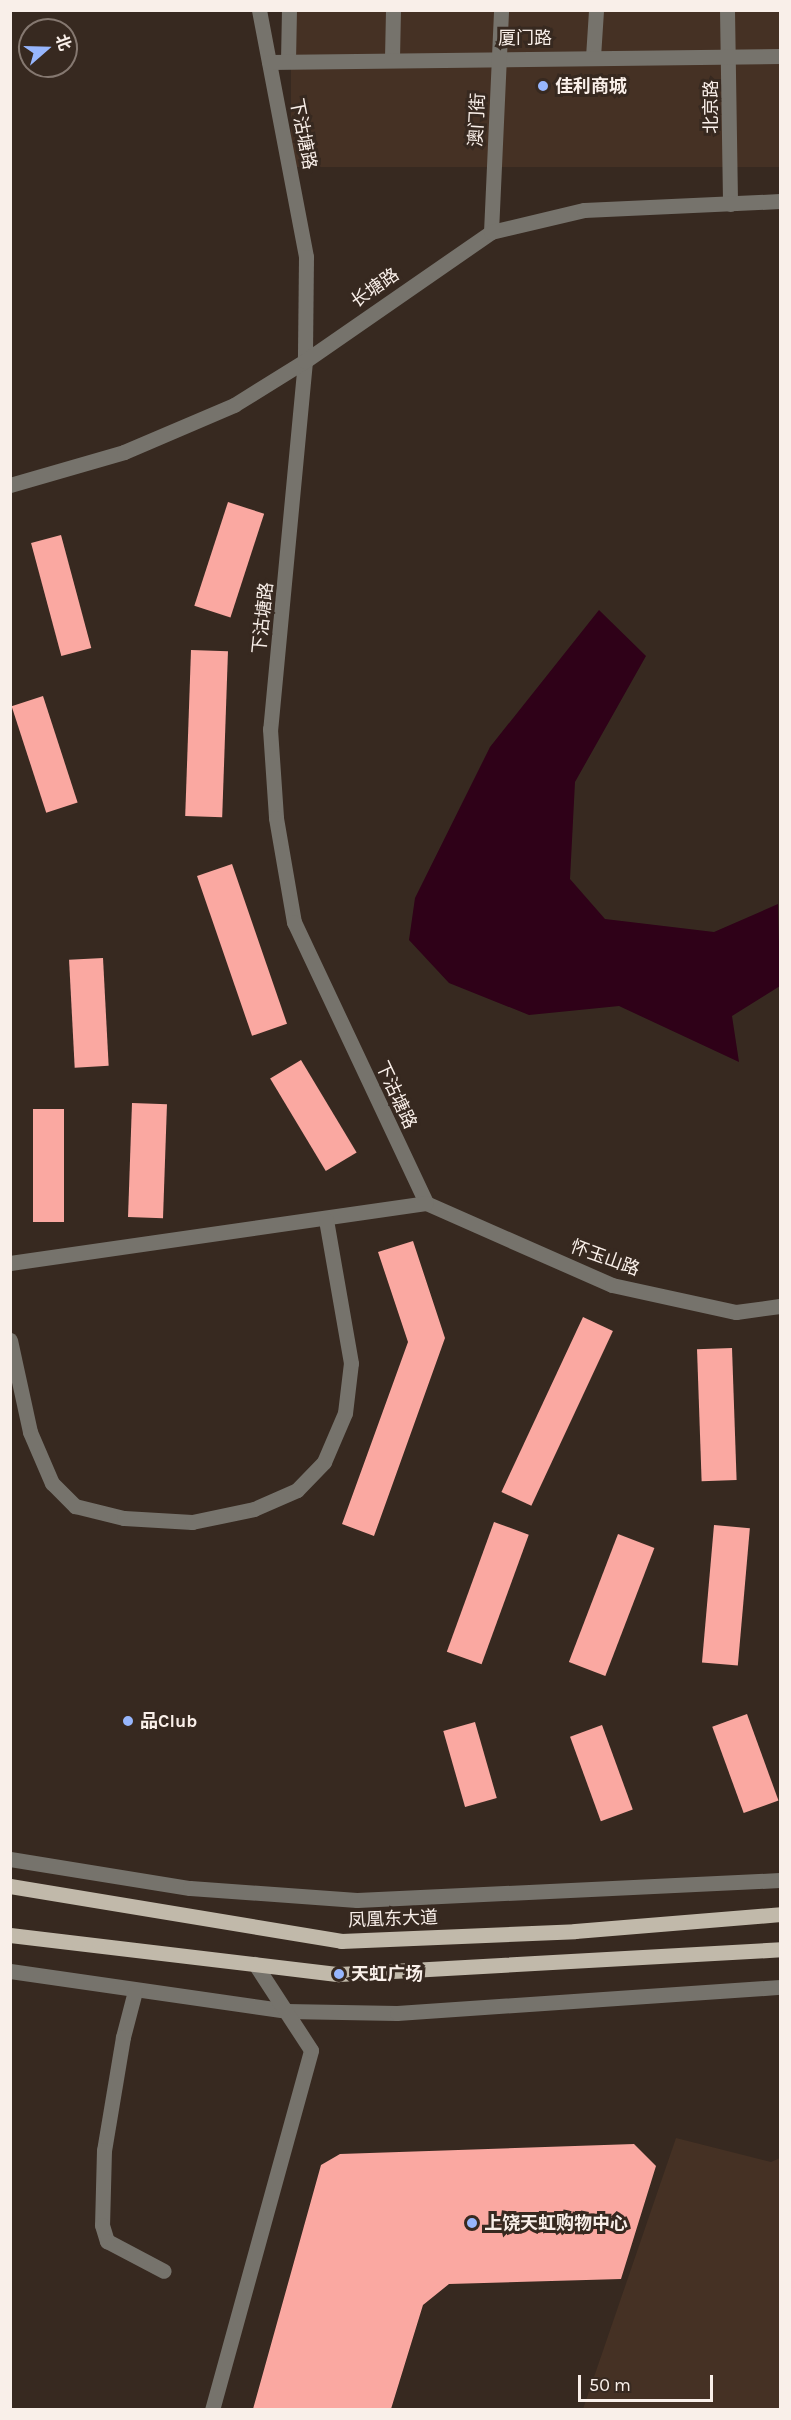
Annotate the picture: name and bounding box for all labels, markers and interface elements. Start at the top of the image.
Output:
north arrow [18,18,78,78]
street label: 厦门路 [498,27,552,49]
text: 北 [52,32,75,53]
place label: 佳利商城 [555,75,627,97]
marker: 佳利商城 [536,79,550,93]
street label: 北京路 [700,80,722,134]
street label: 澳门街 [465,92,489,148]
street label: 下沽塘路 [286,97,320,171]
street label: 长塘路 [347,264,403,312]
street label: 下沽塘路 [248,581,278,655]
street label: 下沽塘路 [371,1058,421,1132]
street label: 怀玉山路 [567,1236,643,1280]
place label: 品Club [140,1710,197,1732]
marker: 品Club [121,1714,135,1728]
street label: 凤凰东大道 [348,1907,438,1931]
place label: 天虹广场 [351,1963,423,1985]
marker: 天虹广场 [332,1967,346,1981]
place label: 上饶天虹购物中心 [484,2212,628,2234]
marker: 上饶天虹购物中心 [465,2216,479,2230]
scale bar [581,2363,716,2401]
text: 50 m [589,2374,631,2396]

